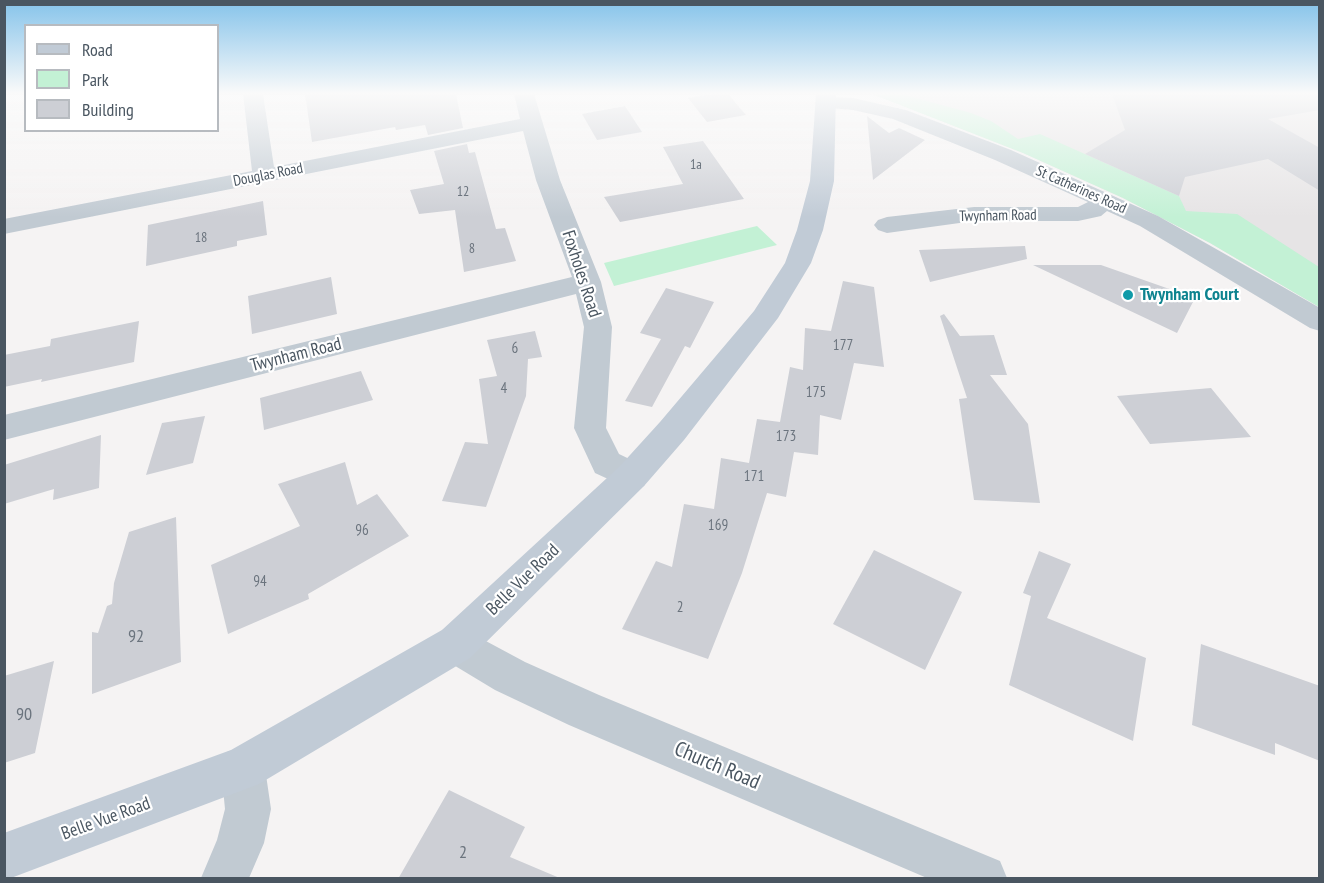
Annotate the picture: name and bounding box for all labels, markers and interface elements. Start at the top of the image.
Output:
legend [24,24,219,132]
text: Road [82,38,113,61]
text: Park [82,68,109,91]
text: Building [82,98,134,121]
house number: 1a [690,157,702,173]
street label: Douglas Road [232,159,304,191]
street label: St Catherines Road [1033,162,1129,218]
house number: 12 [457,184,469,200]
street label: Twynham Road [959,206,1037,226]
street label: Foxholes Road [557,228,605,320]
house number: 18 [195,230,207,246]
house number: 8 [469,241,475,257]
place label: Twynham Court [1140,284,1239,306]
marker: Twynham Court [1121,288,1135,302]
street label: Twynham Road [248,333,344,377]
house number: 177 [833,337,853,355]
house number: 6 [512,340,518,358]
house number: 4 [501,380,507,398]
house number: 175 [806,384,826,402]
house number: 173 [776,428,796,446]
house number: 171 [744,468,764,486]
house number: 169 [708,517,728,535]
house number: 96 [355,522,369,540]
street label: Belle Vue Road [482,540,564,620]
house number: 94 [253,573,267,591]
house number: 2 [677,599,683,617]
house number: 92 [128,626,144,648]
house number: 90 [16,704,32,726]
street label: Church Road [670,737,764,795]
street label: Belle Vue Road [59,793,153,845]
house number: 2 [459,842,467,864]

